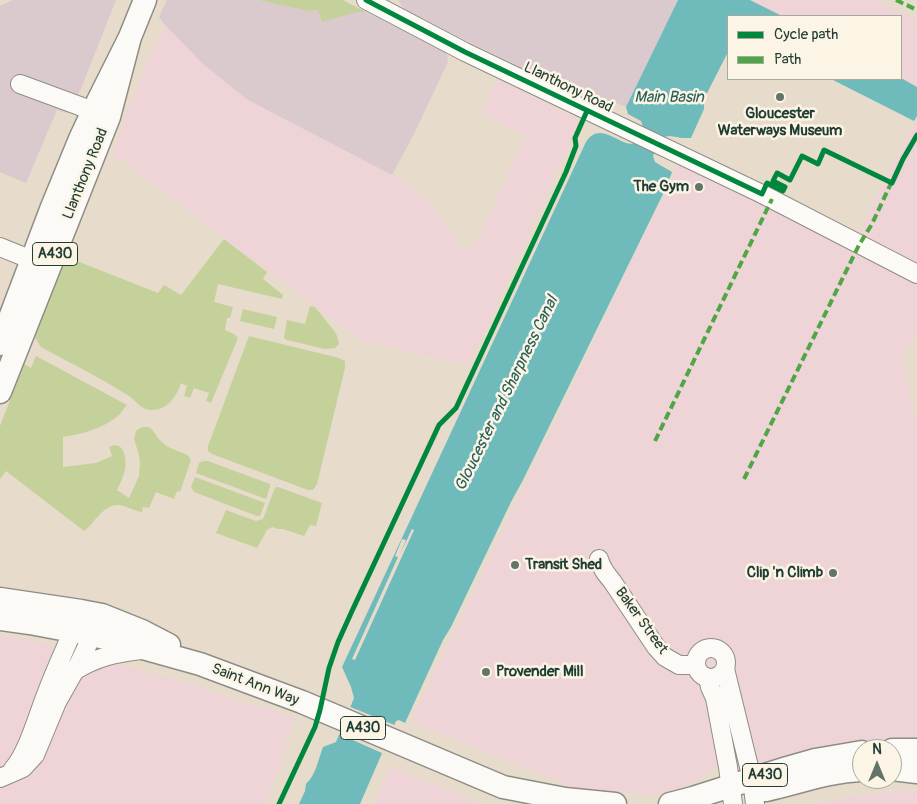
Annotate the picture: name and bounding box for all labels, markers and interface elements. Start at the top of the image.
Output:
legend [727,15,902,80]
text: Cycle path [774,25,838,44]
text: Path [774,50,801,69]
street label: Llanthony Road [521,59,615,117]
water label: Main Basin [634,88,704,108]
marker: Gloucester Waterways Museum [774,91,786,103]
place label: Gloucester Waterways Museum [718,105,842,140]
street label: Llanthony Road [60,126,112,222]
place label: The Gym [633,178,689,196]
marker: The Gym [693,181,705,193]
road number: A430 [32,242,78,266]
water label: Gloucester and Sharpness Canal [451,293,563,495]
place label: Transit Shed [525,556,602,574]
marker: Transit Shed [509,559,521,571]
place label: Clip 'n Climb [747,564,823,582]
marker: Clip 'n Climb [827,567,839,579]
street label: Baker Street [611,584,671,658]
street label: Saint Ann Way [209,660,301,710]
place label: Provender Mill [496,663,584,681]
marker: Provender Mill [480,666,492,678]
road number: A430 [340,716,386,740]
north arrow [852,739,902,789]
text: N [872,741,882,758]
road number: A430 [742,764,788,786]

